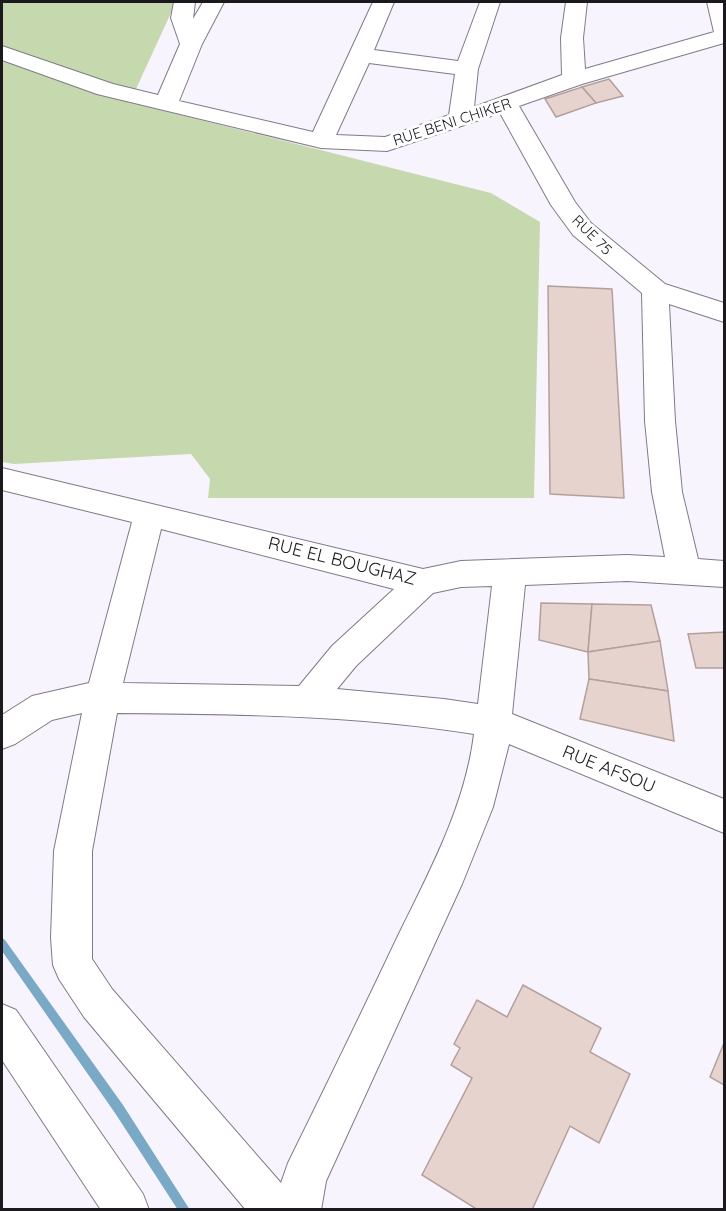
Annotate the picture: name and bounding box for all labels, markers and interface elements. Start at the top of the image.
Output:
street label: RUE BENI CHIKER [390,93,513,150]
street label: RUE 75 [568,211,616,259]
street label: RUE EL BOUGHAZ [266,531,419,590]
street label: RUE AFSOU [559,739,659,798]

